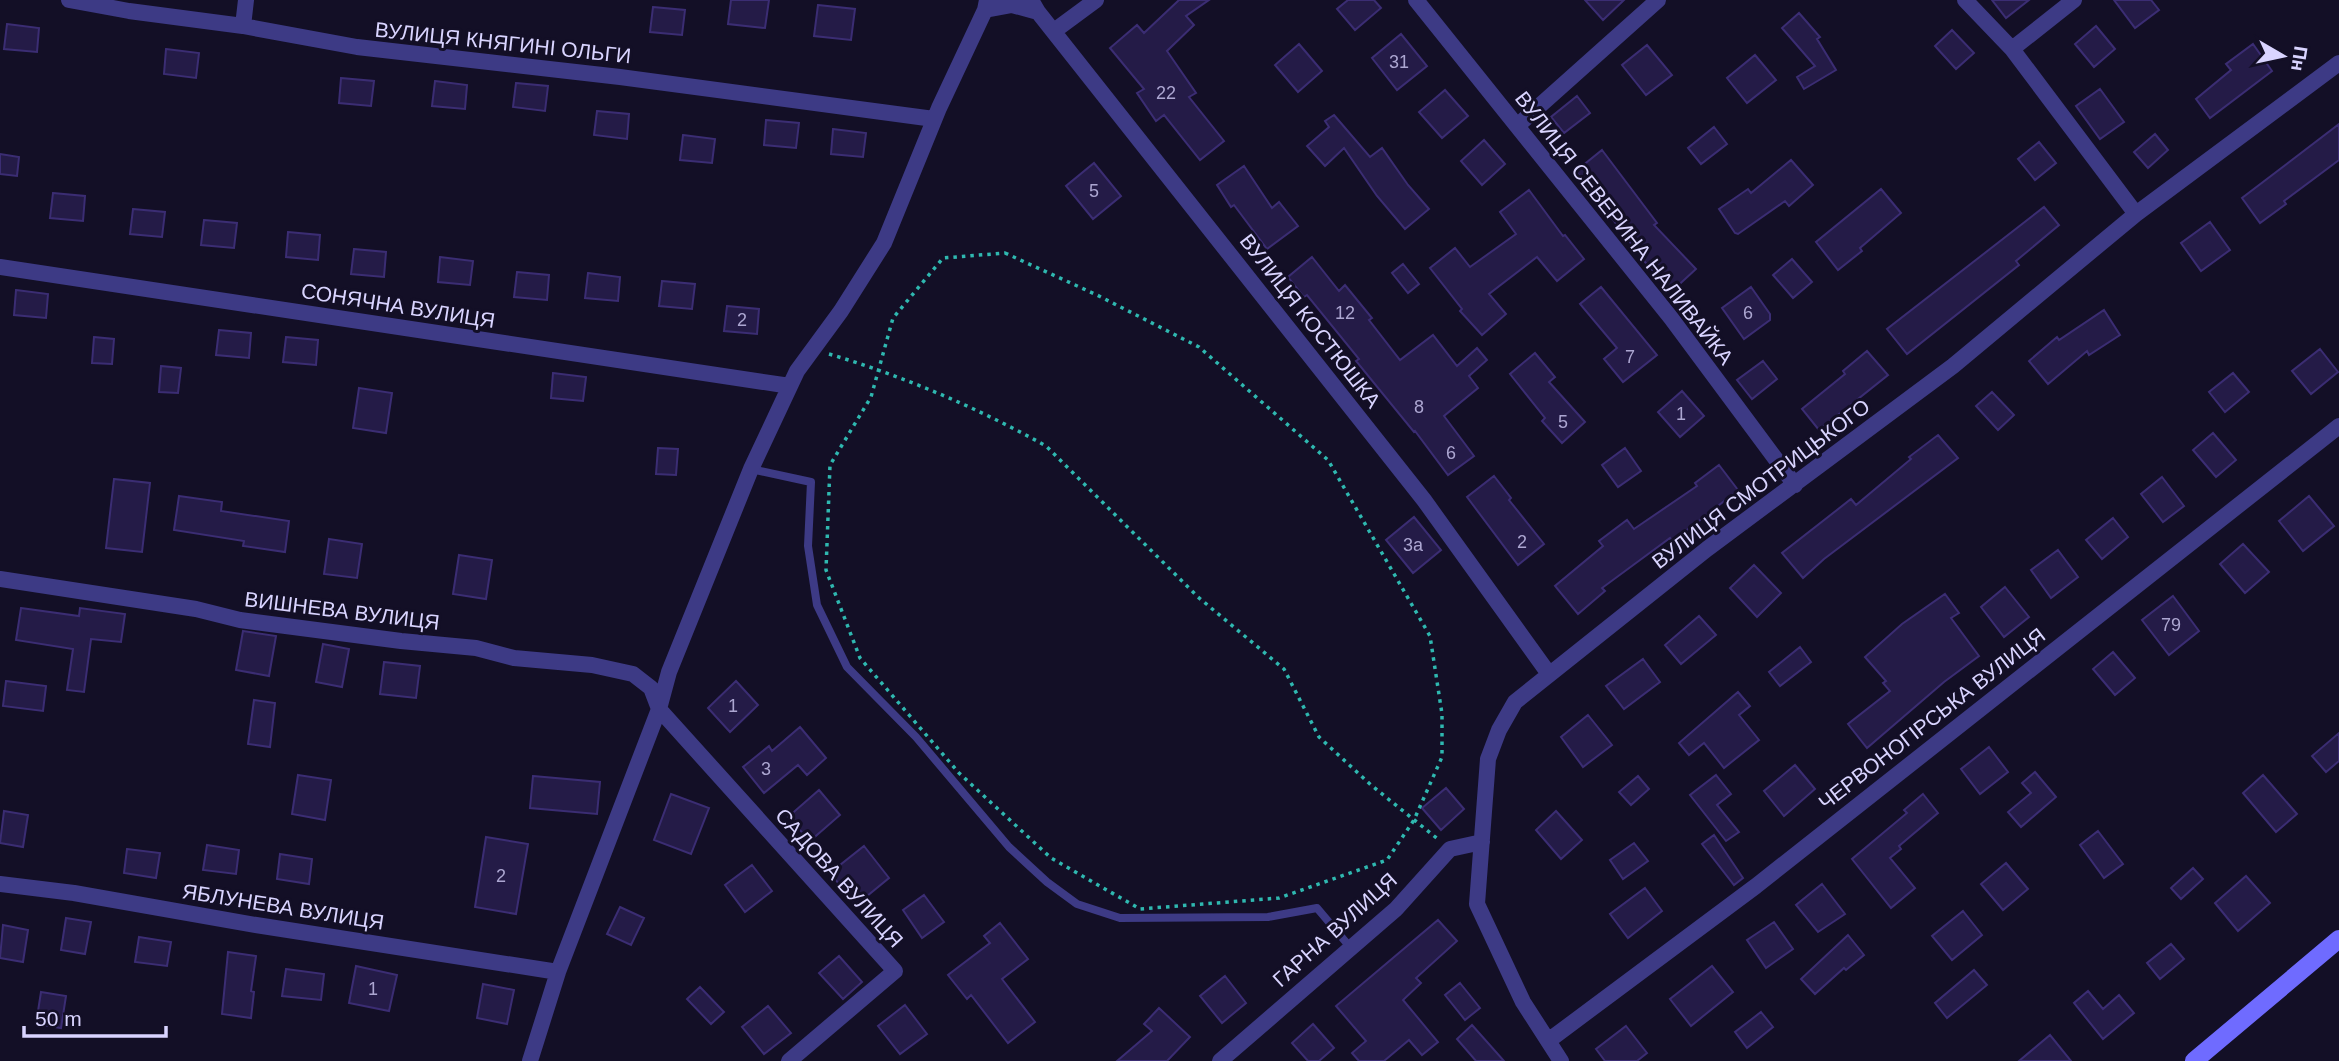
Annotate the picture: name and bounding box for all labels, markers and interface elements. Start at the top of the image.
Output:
street label: ВУЛИЦЯ КНЯГИНІ ОЛЬГИ [374,18,632,67]
north arrow [2248,21,2318,91]
text: Пн [2287,45,2312,73]
house number: 31 [1389,52,1409,72]
house number: 22 [1156,83,1176,103]
street label: ВУЛИЦЯ СЕВЕРИНА НАЛИВАЙКА [1511,87,1738,369]
house number: 5 [1089,181,1099,201]
street label: ВУЛИЦЯ КОСТЮШКА [1236,229,1385,412]
street label: СОНЯЧНА ВУЛИЦЯ [300,279,497,332]
house number: 12 [1335,303,1355,323]
house number: 6 [1743,303,1753,323]
house number: 2 [737,310,747,330]
house number: 7 [1625,347,1635,367]
street label: ВУЛИЦЯ СМОТРИЦЬКОГО [1647,394,1874,573]
house number: 8 [1414,397,1424,417]
house number: 1 [1676,404,1686,424]
house number: 5 [1558,412,1568,432]
house number: 6 [1446,443,1456,463]
house number: 2 [1517,532,1527,552]
house number: 3а [1403,535,1424,555]
street label: ВИШНЕВА ВУЛИЦЯ [243,587,441,634]
house number: 79 [2161,615,2181,635]
street label: ЧЕРВОНОГІРСЬКА ВУЛИЦЯ [1814,623,2049,814]
house number: 1 [728,696,738,716]
house number: 3 [761,759,771,779]
street label: САДОВА ВУЛИЦЯ [771,804,908,952]
house number: 2 [496,866,506,886]
street label: ГАРНА ВУЛИЦЯ [1268,868,1401,991]
street label: ЯБЛУНЕВА ВУЛИЦЯ [181,879,386,934]
house number: 1 [368,979,378,999]
scale bar [24,995,166,1038]
text: 50 m [35,1007,82,1030]

